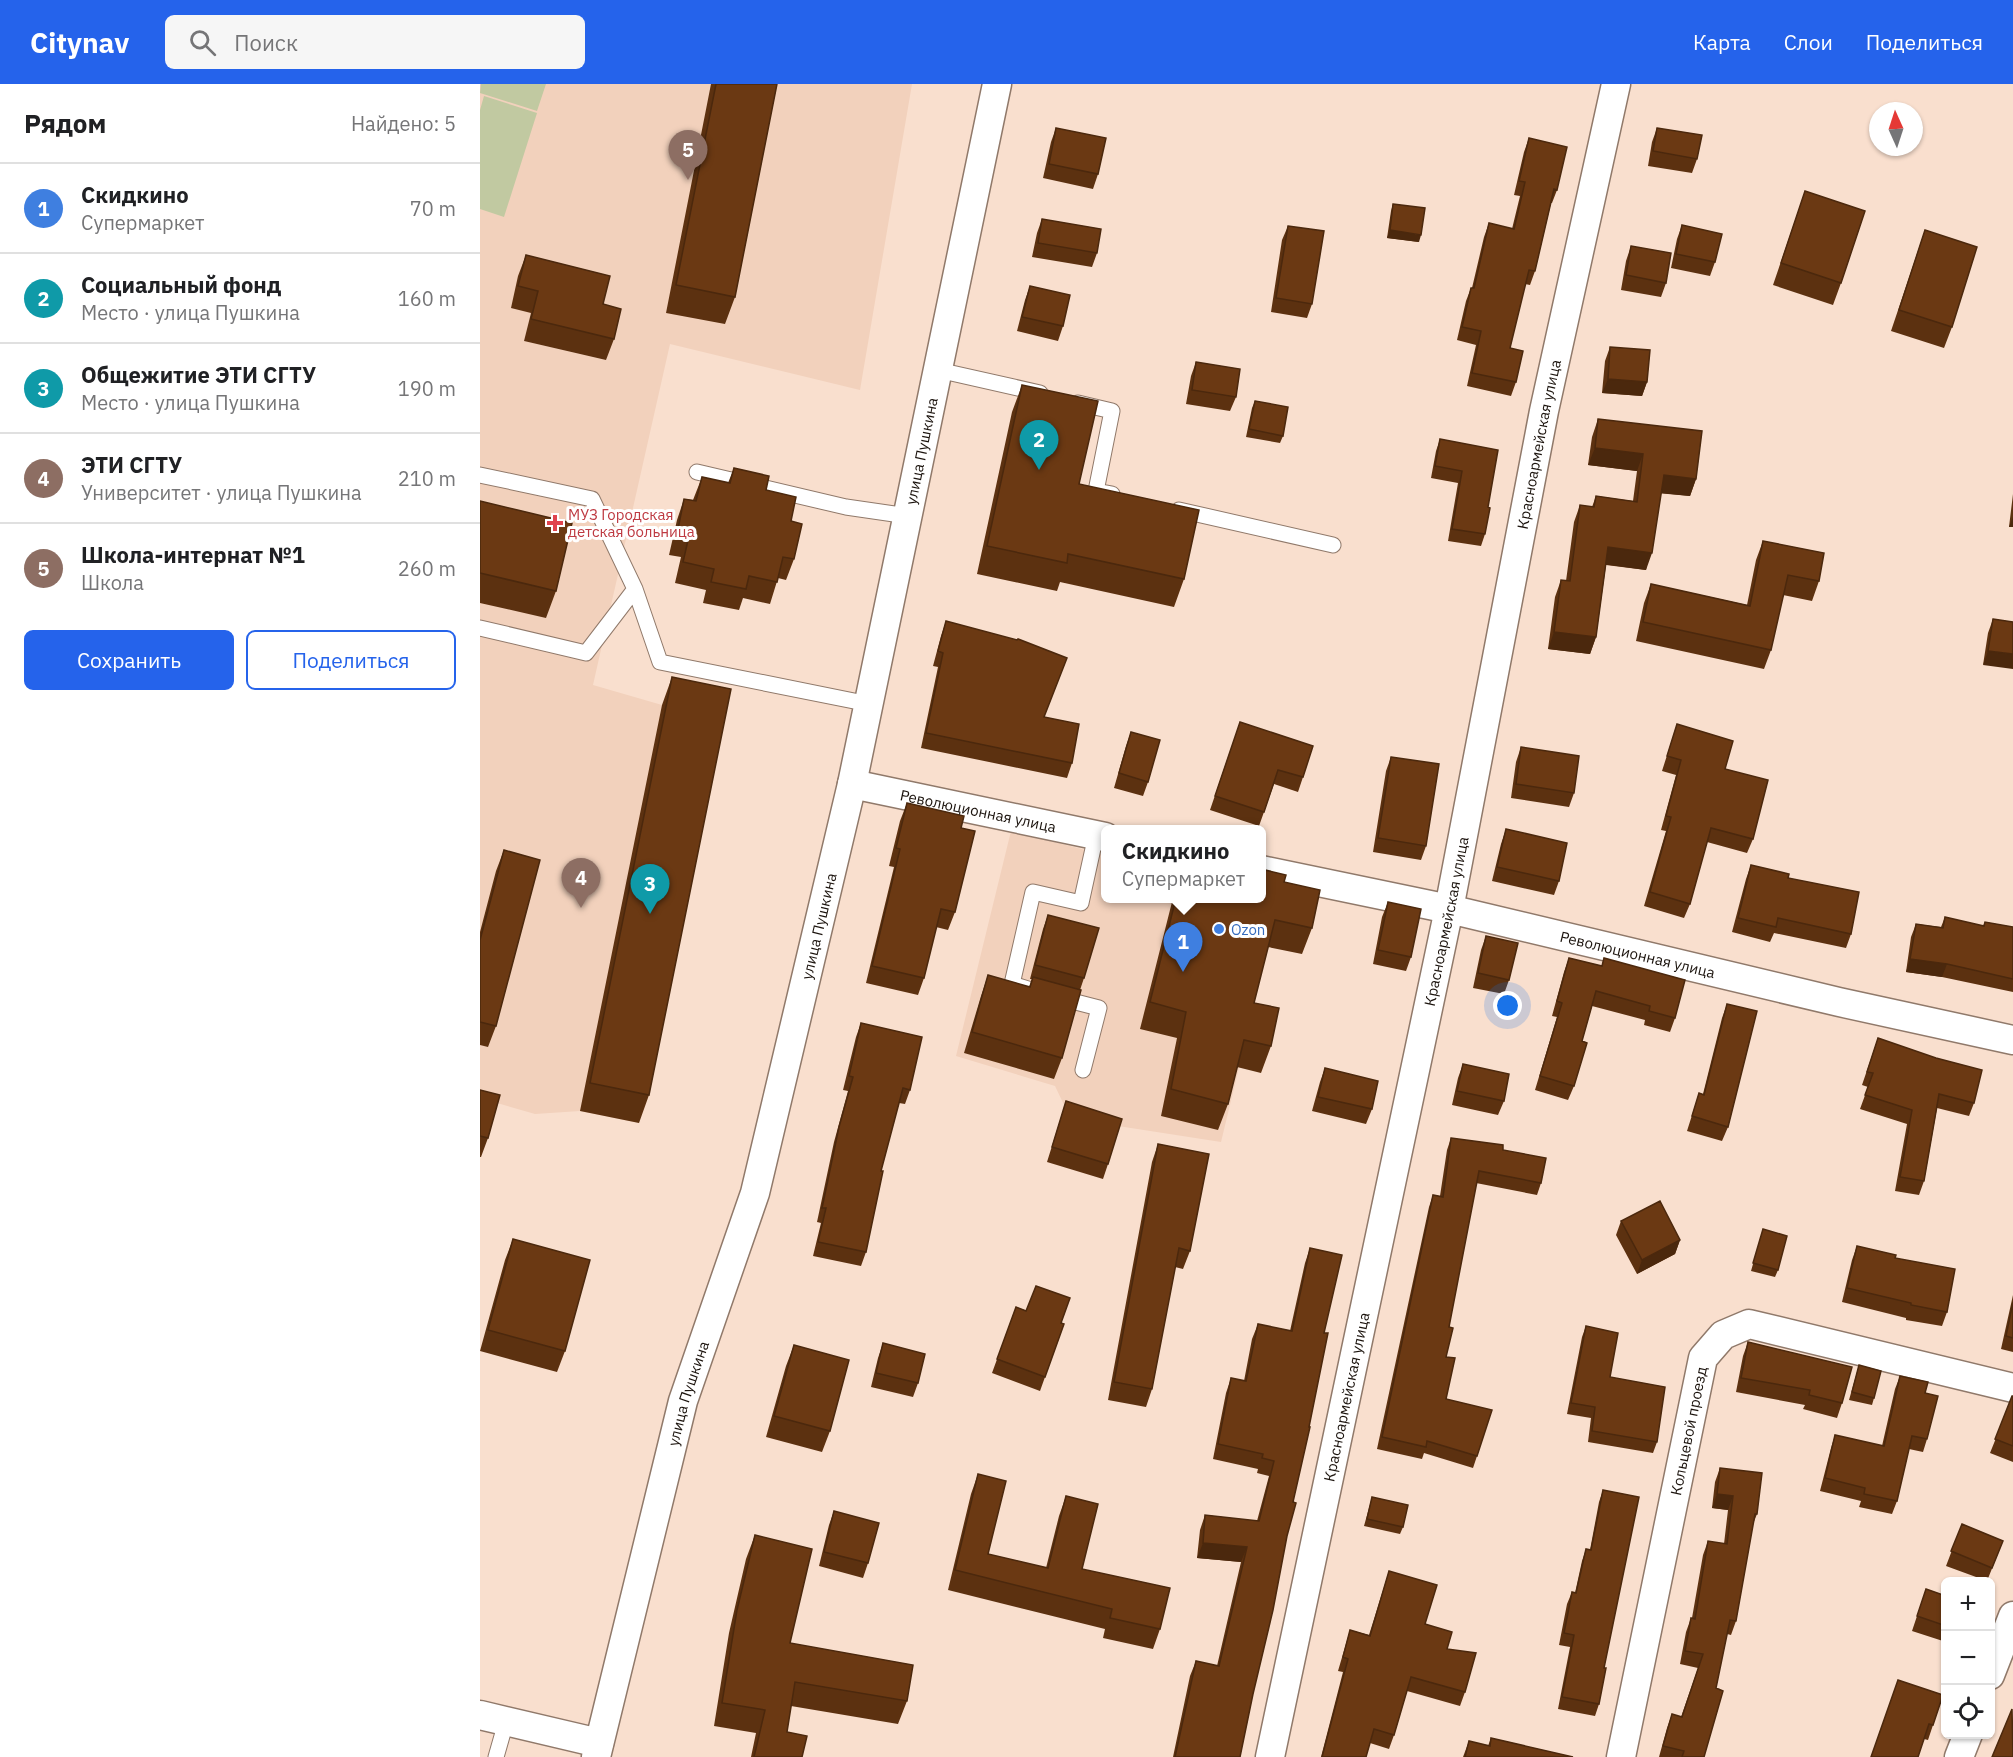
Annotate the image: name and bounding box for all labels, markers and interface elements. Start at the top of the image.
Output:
search box [165,15,585,69]
text: Citynav [30,24,129,61]
icon: search [186,26,219,59]
text: Поиск [234,28,298,57]
text: Карта [1693,28,1751,56]
text: Слои [1784,28,1833,56]
text: Поделиться [1866,28,1983,56]
north arrow [1869,102,1923,156]
text: Рядом [24,106,106,140]
text: Найдено: 5 [351,110,456,137]
pin: 5 [668,130,708,180]
text: Скидкино [81,180,189,209]
text: 1 [38,195,50,222]
text: 70 m [410,195,456,222]
text: Супермаркет [81,209,204,236]
text: Социальный фонд [81,270,281,299]
text: 2 [38,285,50,312]
text: 160 m [398,285,456,312]
text: Место · улица Пушкина [81,299,300,326]
street label: Красноармейская улица [1512,358,1565,531]
text: Общежитие ЭТИ СГТУ [81,360,316,389]
text: 3 [38,375,50,402]
text: 190 m [398,375,456,402]
text: Место · улица Пушкина [81,389,300,416]
street label: улица Пушкина [901,396,941,506]
pin: 2 [1020,420,1058,470]
text: ЭТИ СГТУ [81,450,182,479]
text: 4 [38,465,50,492]
text: 210 m [398,465,456,492]
text: Университет · улица Пушкина [81,479,362,506]
place label: МУЗ Городская детская больница [568,505,695,541]
marker: МУЗ Городская детская больница [546,514,564,532]
text: Школа-интернат №1 [81,540,305,569]
text: 5 [38,555,50,582]
text: 260 m [398,555,456,582]
text: Школа [81,569,144,596]
button: Сохранить [24,630,234,690]
button: Поделиться [246,630,456,690]
street label: Революционная улица [898,785,1058,836]
popup [1101,825,1266,903]
street label: Красноармейская улица [1419,835,1472,1008]
text: Скидкино [1122,836,1229,865]
pin: 4 [562,858,600,908]
pin: 3 [630,864,670,914]
text: Супермаркет [1122,865,1245,892]
street label: улица Пушкина [797,871,840,981]
place label: Ozon [1231,920,1265,939]
pin: 1 [1164,922,1202,972]
marker: Ozon [1212,922,1226,936]
street label: Революционная улица [1558,926,1717,982]
your location [1493,991,1522,1020]
street label: Красноармейская улица [1319,1311,1373,1483]
street label: улица Пушкина [663,1338,713,1448]
street label: Кольцевой проезд [1666,1365,1711,1497]
map controls [1941,1577,1995,1739]
button: + [1941,1577,1995,1631]
button: − [1941,1631,1995,1685]
button: locate [1941,1685,1995,1739]

